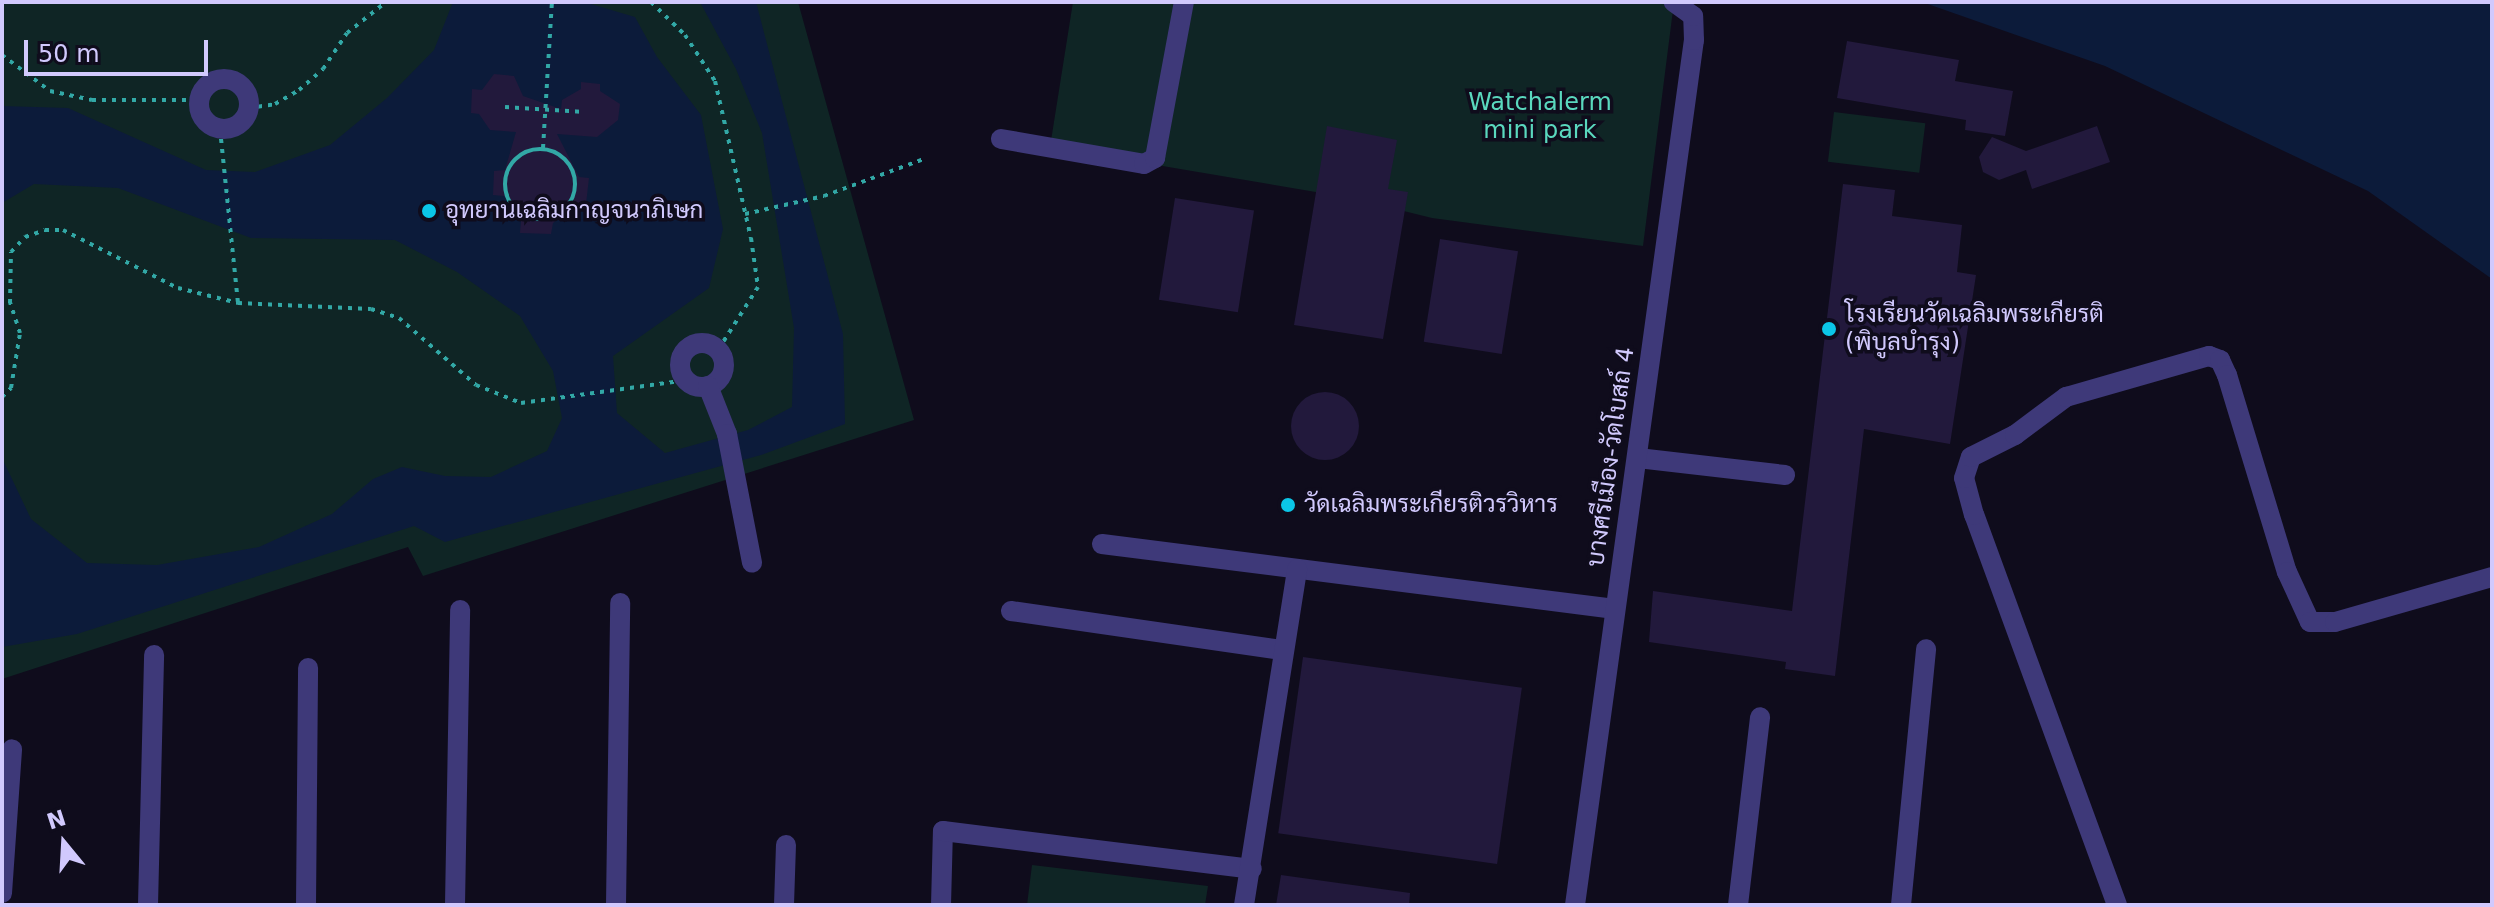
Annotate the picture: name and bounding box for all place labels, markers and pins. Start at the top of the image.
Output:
place label: อุทยานเฉลิมกาญจนาภิเษก [445,197,703,225]
marker: อุทยานเฉลิมกาญจนาภิเษก [420,202,438,220]
place label: โรงเรียนวัดเฉลิมพระเกียรติ (พิบูลบำรุง) [1845,301,2104,357]
marker: โรงเรียนวัดเฉลิมพระเกียรติ (พิบูลบำรุง) [1820,320,1838,338]
place label: วัดเฉลิมพระเกียรติวรวิหาร [1304,491,1558,519]
marker: วัดเฉลิมพระเกียรติวรวิหาร [1279,496,1297,514]

